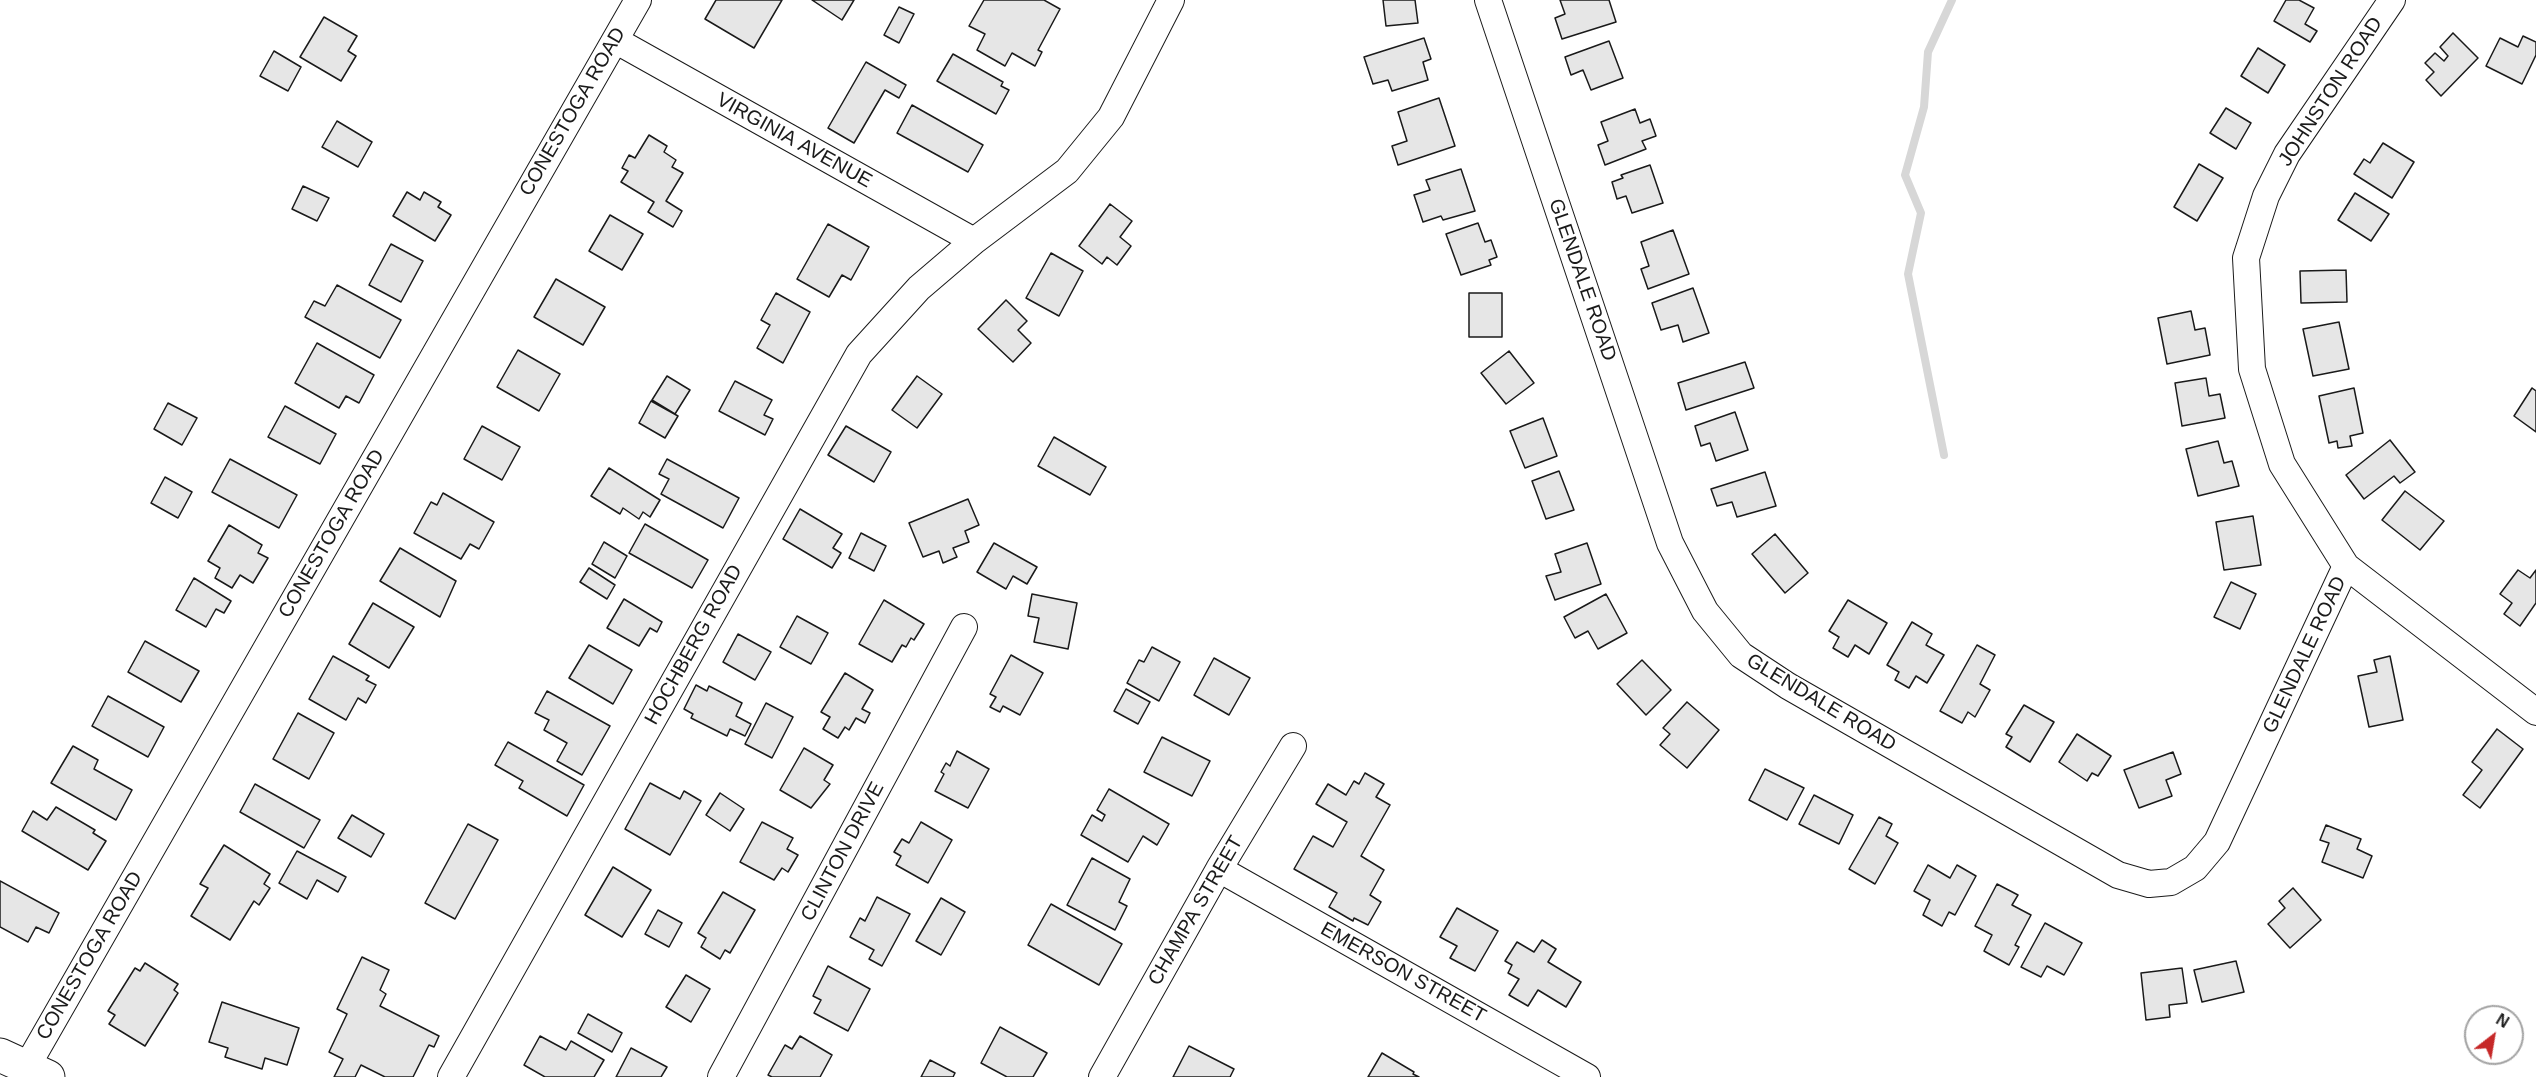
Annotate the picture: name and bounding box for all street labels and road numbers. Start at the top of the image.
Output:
street label: JOHNSTON ROAD [2274,13,2388,171]
street label: CONESTOGA ROAD [515,23,631,201]
street label: VIRGINIA AVENUE [712,88,876,194]
street label: GLENDALE ROAD [1543,196,1621,364]
street label: CONESTOGA ROAD [274,445,390,623]
street label: HOCHBERG ROAD [640,561,748,729]
street label: GLENDALE ROAD [2258,573,2352,737]
street label: GLENDALE ROAD [1742,649,1900,757]
street label: CLINTON DRIVE [796,778,890,926]
street label: CHAMPA STREET [1143,832,1249,990]
street label: CONESTOGA ROAD [32,867,148,1045]
street label: EMERSON STREET [1316,918,1490,1028]

